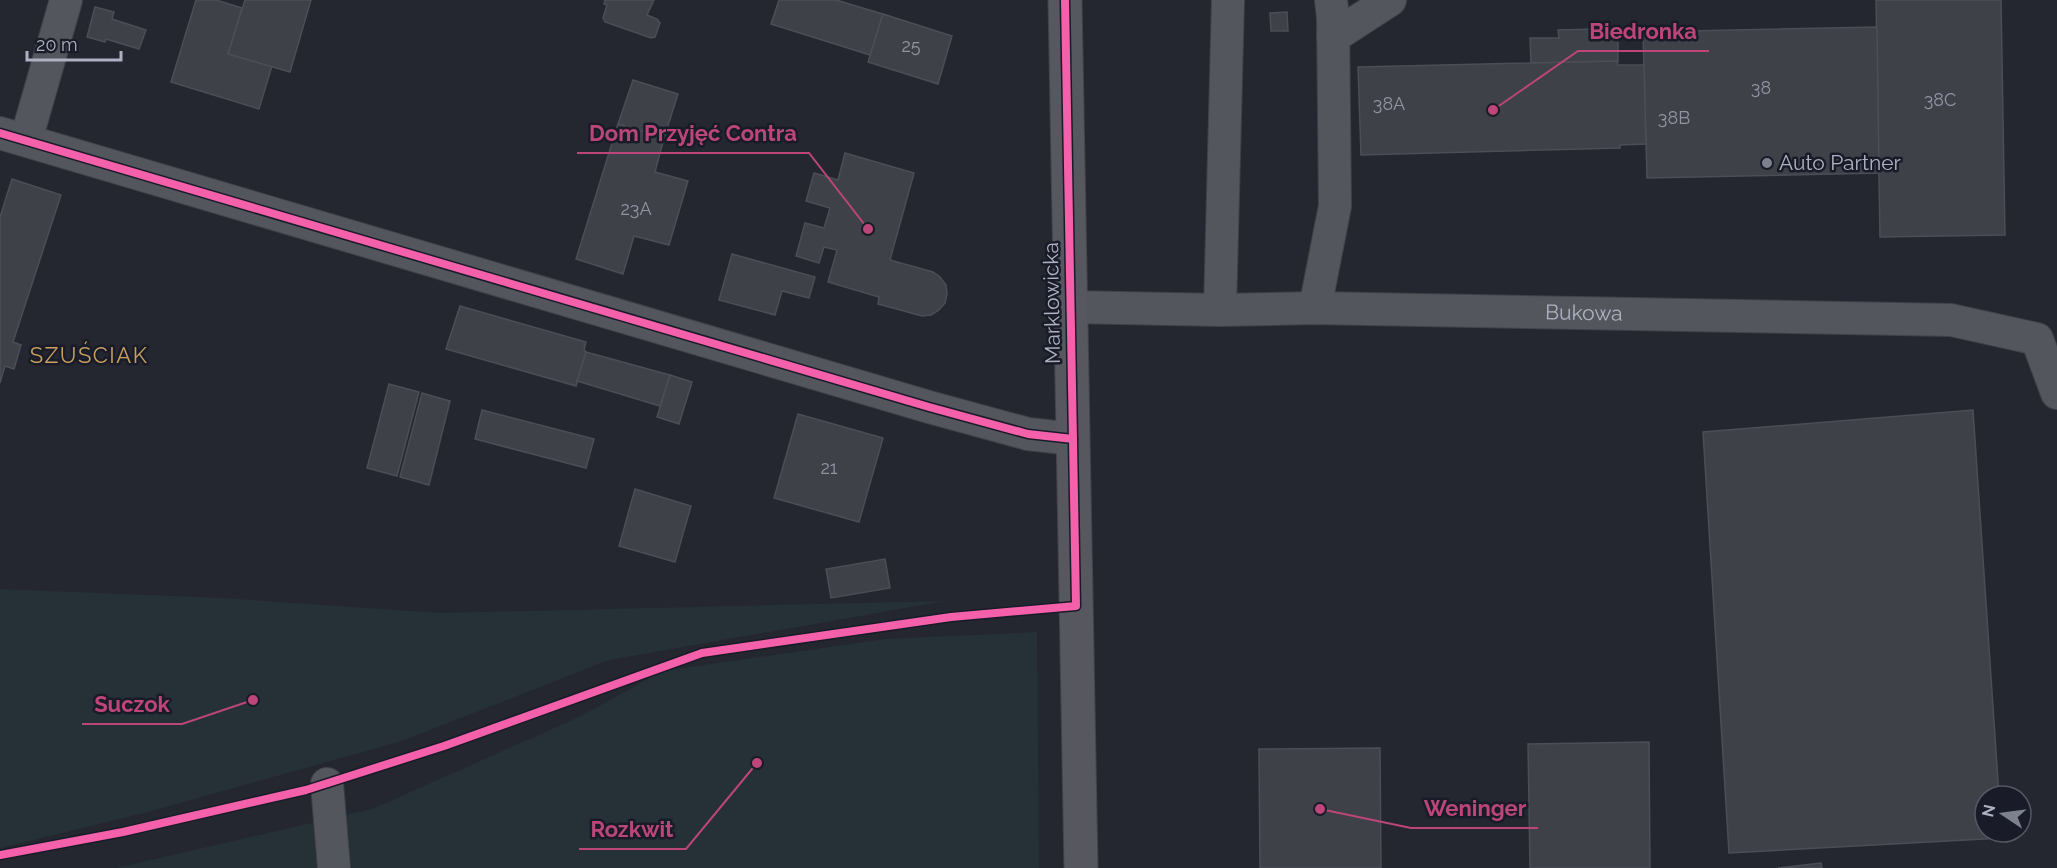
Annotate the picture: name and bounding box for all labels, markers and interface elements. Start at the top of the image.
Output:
callout: Biedronka [1578,11,1709,51]
text: Biedronka [1589,18,1697,44]
scale bar [27,24,122,62]
text: 20 m [36,34,78,55]
house number: 25 [901,35,921,56]
house number: 38 [1751,77,1771,98]
house number: 38C [1924,89,1956,110]
house number: 38A [1373,93,1405,114]
house number: 38B [1658,107,1690,128]
callout: Dom Przyjęć Contra [577,113,809,153]
text: Dom Przyjęć Contra [589,120,797,146]
place label: Auto Partner [1779,150,1901,175]
marker: Auto Partner [1760,156,1774,170]
house number: 23A [620,198,652,219]
street label: Marklowicka [1038,242,1065,364]
street label: Bukowa [1545,299,1623,326]
district label: SZUŚCIAK [30,341,148,368]
house number: 21 [820,457,838,478]
callout: Suczok [82,684,182,724]
text: Suczok [94,691,171,717]
north arrow [1973,784,2033,844]
callout: Weninger [1411,788,1538,828]
text: Weninger [1424,795,1527,821]
text: N [1978,803,2000,819]
callout: Rozkwit [579,809,686,849]
text: Rozkwit [590,816,674,842]

